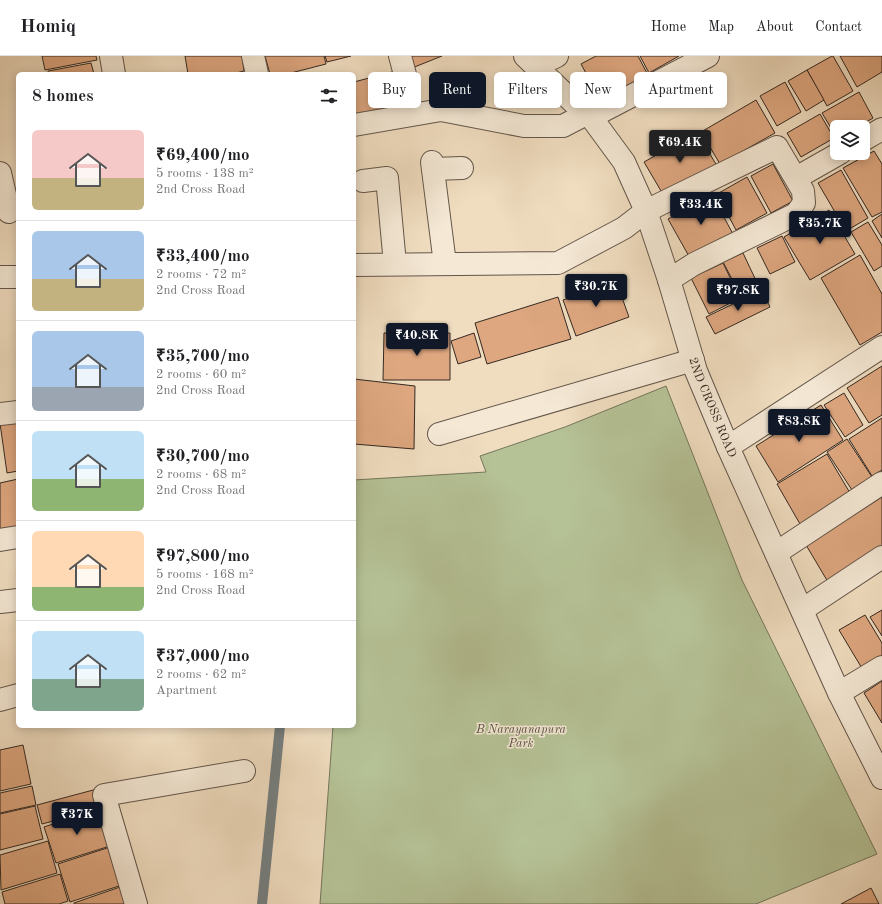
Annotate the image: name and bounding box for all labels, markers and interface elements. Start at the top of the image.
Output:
text: Homiq [20,18,76,37]
text: Home [651,20,686,34]
text: Map [708,20,734,34]
text: About [756,20,793,34]
text: Contact [815,20,862,34]
chip: Buy [368,72,421,108]
chip: Rent [429,72,486,108]
chip: Filters [494,72,562,108]
chip: New [570,72,626,108]
chip: Apartment [634,72,727,108]
icon: filters [318,85,340,107]
text: 8 homes [32,88,94,105]
map controls [830,120,870,160]
button: layers [830,120,870,160]
pin: ₹69.4K [647,130,713,164]
text: ₹69.4K [658,136,702,149]
icon: home [64,146,112,194]
text: ₹69,400/mo [156,147,250,164]
text: 5 rooms · 138 m² [156,167,254,180]
text: 2nd Cross Road [156,183,245,196]
pin: ₹33.4K [668,192,734,226]
text: ₹33.4K [679,198,723,211]
pin: ₹35.7K [787,211,853,245]
text: ₹35.7K [798,217,842,230]
icon: home [64,247,112,295]
text: ₹33,400/mo [156,248,250,265]
text: 2 rooms · 72 m² [156,268,246,281]
pin: ₹30.7K [563,274,629,308]
pin: ₹97.8K [705,278,771,312]
text: ₹30.7K [574,280,618,293]
text: 2nd Cross Road [156,284,245,297]
text: ₹97.8K [716,284,760,297]
pin: ₹40.8K [384,323,450,357]
text: ₹40.8K [395,329,439,342]
icon: home [64,347,112,395]
text: ₹35,700/mo [156,348,250,365]
street label: 2ND CROSS ROAD [686,356,738,460]
text: 2 rooms · 60 m² [156,368,246,381]
text: 2nd Cross Road [156,384,245,397]
pin: ₹83.8K [766,409,832,443]
text: ₹83.8K [777,415,821,428]
icon: home [64,447,112,495]
text: ₹30,700/mo [156,448,250,465]
text: 2 rooms · 68 m² [156,468,246,481]
text: 2nd Cross Road [156,484,245,497]
icon: home [64,547,112,595]
text: ₹97,800/mo [156,548,250,565]
text: 5 rooms · 168 m² [156,568,254,581]
text: 2nd Cross Road [156,584,245,597]
icon: home [64,647,112,695]
text: ₹37,000/mo [156,648,250,665]
text: 2 rooms · 62 m² [156,668,246,681]
text: Apartment [156,684,217,697]
park label: B Narayanapura Park [475,724,567,750]
pin: ₹37K [53,802,101,836]
text: ₹37K [61,808,93,821]

